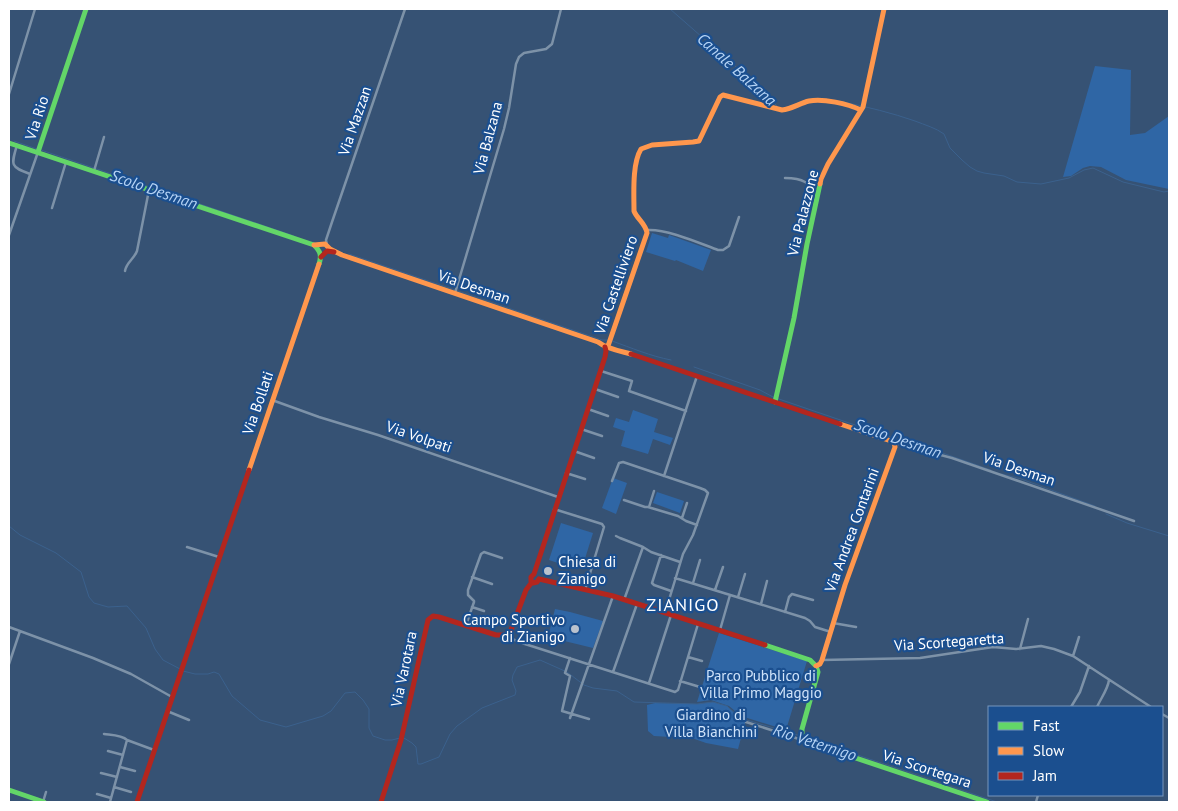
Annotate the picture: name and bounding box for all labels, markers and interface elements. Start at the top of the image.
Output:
water label: Canale Balzana [693,28,781,110]
street label: Via Mazzan [333,84,375,159]
street label: Via Rio [20,94,53,143]
street label: Via Balzana [468,99,506,177]
water label: Scolo Desman [108,165,200,213]
street label: Via Palazzone [782,168,822,259]
street label: Via Castelliviero [589,233,641,338]
street label: Via Desman [434,265,513,308]
street label: Via Bollati [237,368,277,438]
water label: Scolo Desman [852,414,944,462]
street label: Via Volpati [383,416,455,457]
street label: Via Desman [979,447,1058,490]
street label: Via Andrea Contarini [820,465,883,596]
place label: Chiesa di Zianigo [558,552,616,588]
marker: Chiesa di Zianigo [542,565,554,577]
district label: ZIANIGO [646,593,720,616]
place label: Campo Sportivo di Zianigo [463,610,565,646]
marker: Campo Sportivo di Zianigo [569,623,581,635]
street label: Via Scortegaretta [892,628,1005,655]
street label: Via Varotara [386,629,421,709]
park label: Parco Pubblico di Villa Primo Maggio [699,666,822,702]
park label: Giardino di Villa Bianchini [664,705,757,741]
legend [988,706,1163,796]
text: Fast [1033,716,1060,735]
water label: Rio Veternigo [771,719,859,765]
text: Slow [1033,741,1064,760]
street label: Via Scortegara [879,745,974,792]
text: Jam [1032,766,1057,785]

